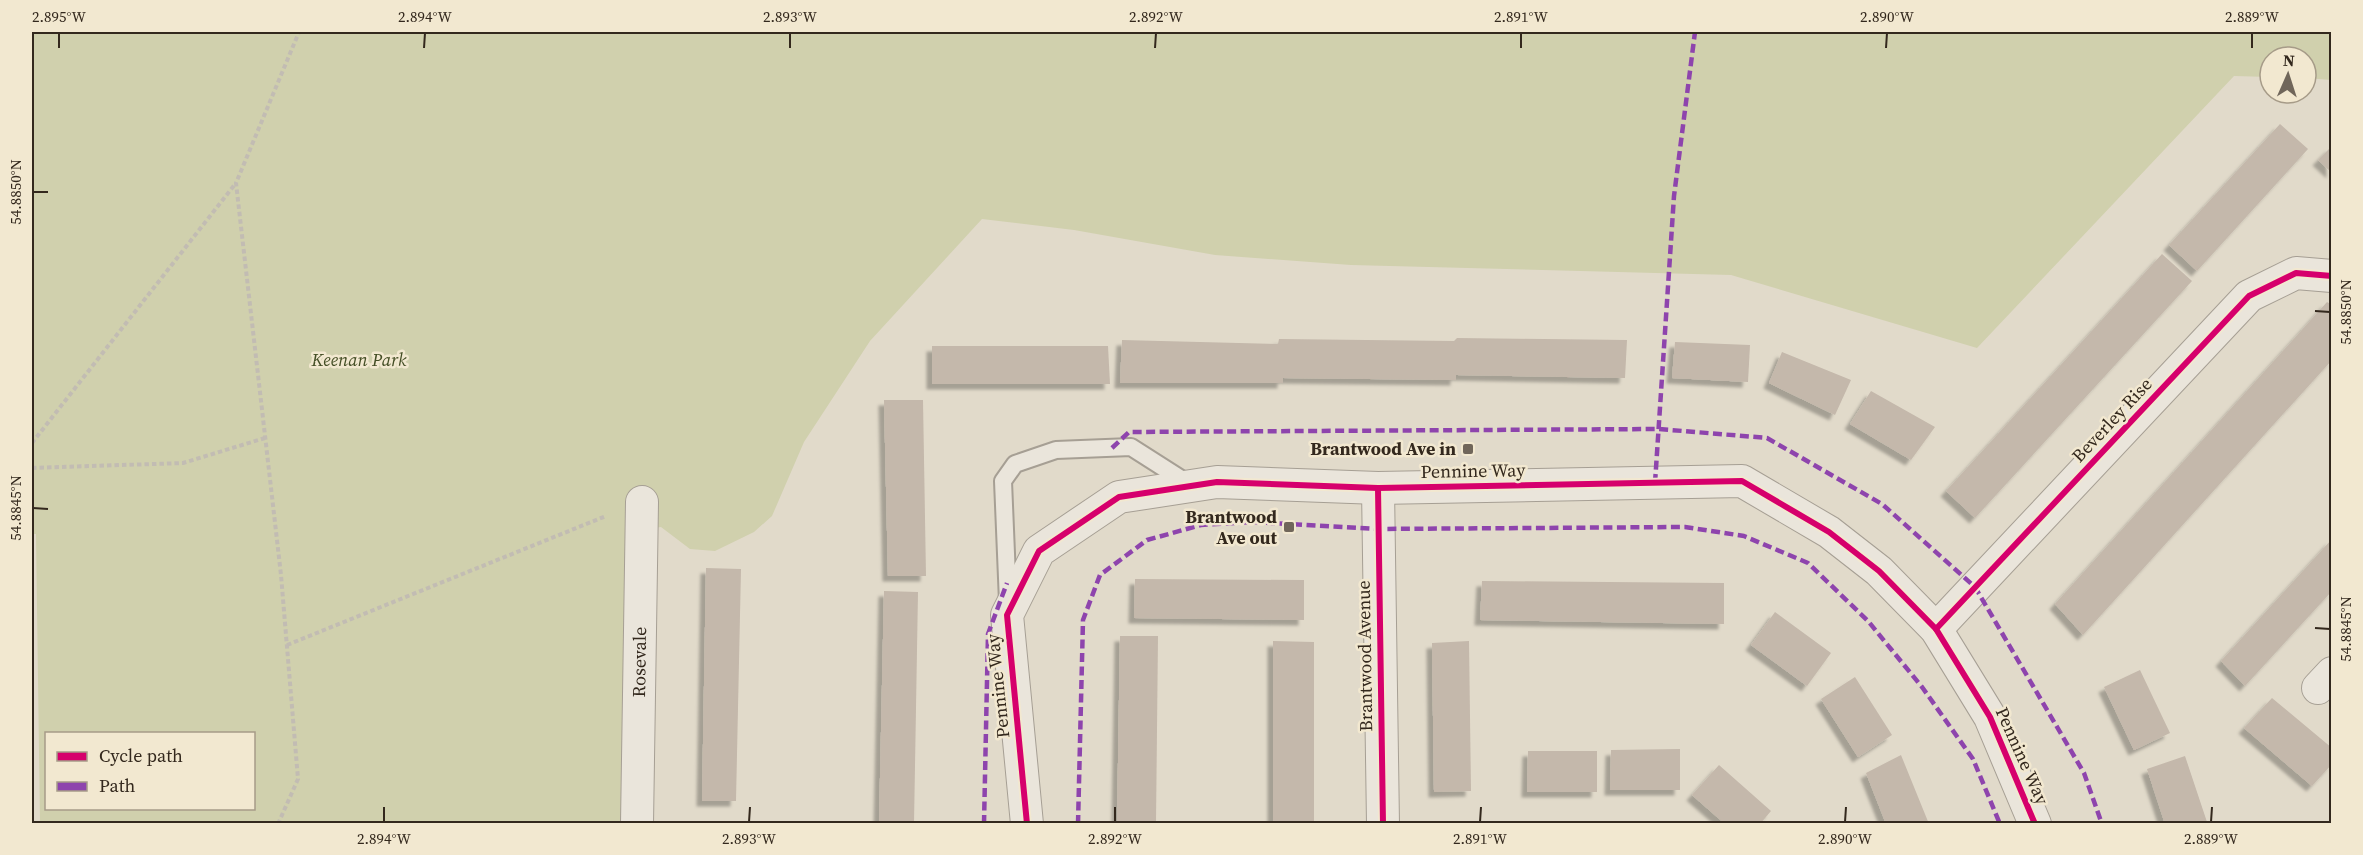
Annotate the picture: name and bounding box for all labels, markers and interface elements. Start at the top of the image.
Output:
text: 2.895°W [32,6,86,27]
text: 2.894°W [398,6,452,27]
text: 2.893°W [763,6,817,27]
text: 2.892°W [1129,6,1183,27]
text: 2.891°W [1494,6,1548,27]
text: 2.890°W [1860,6,1914,27]
text: 2.889°W [2225,6,2279,27]
north arrow [2258,45,2318,105]
text: N [2282,49,2296,71]
text: 54.8850°N [5,159,26,225]
text: 54.8850°N [2335,279,2356,345]
park label: Keenan Park [311,347,407,372]
street label: Beverley Rise [2066,372,2157,467]
place label: Brantwood Ave in [1310,436,1456,461]
marker: Brantwood Ave in [1461,442,1475,456]
street label: Pennine Way [1420,457,1526,484]
text: 54.8845°N [5,475,26,541]
place label: Brantwood Ave out [1185,504,1278,550]
marker: Brantwood Ave out [1282,520,1296,534]
street label: Brantwood Avenue [1351,580,1378,732]
text: 54.8845°N [2335,596,2356,662]
street label: Rosevale [626,626,652,698]
street label: Pennine Way [980,632,1015,739]
street label: Pennine Way [1990,703,2055,809]
legend [45,732,255,810]
text: Cycle path [99,743,183,768]
text: Path [99,773,136,798]
text: 2.894°W [357,828,411,849]
text: 2.893°W [722,828,776,849]
text: 2.892°W [1088,828,1142,849]
text: 2.891°W [1453,828,1507,849]
text: 2.890°W [1818,828,1872,849]
text: 2.889°W [2184,828,2238,849]

